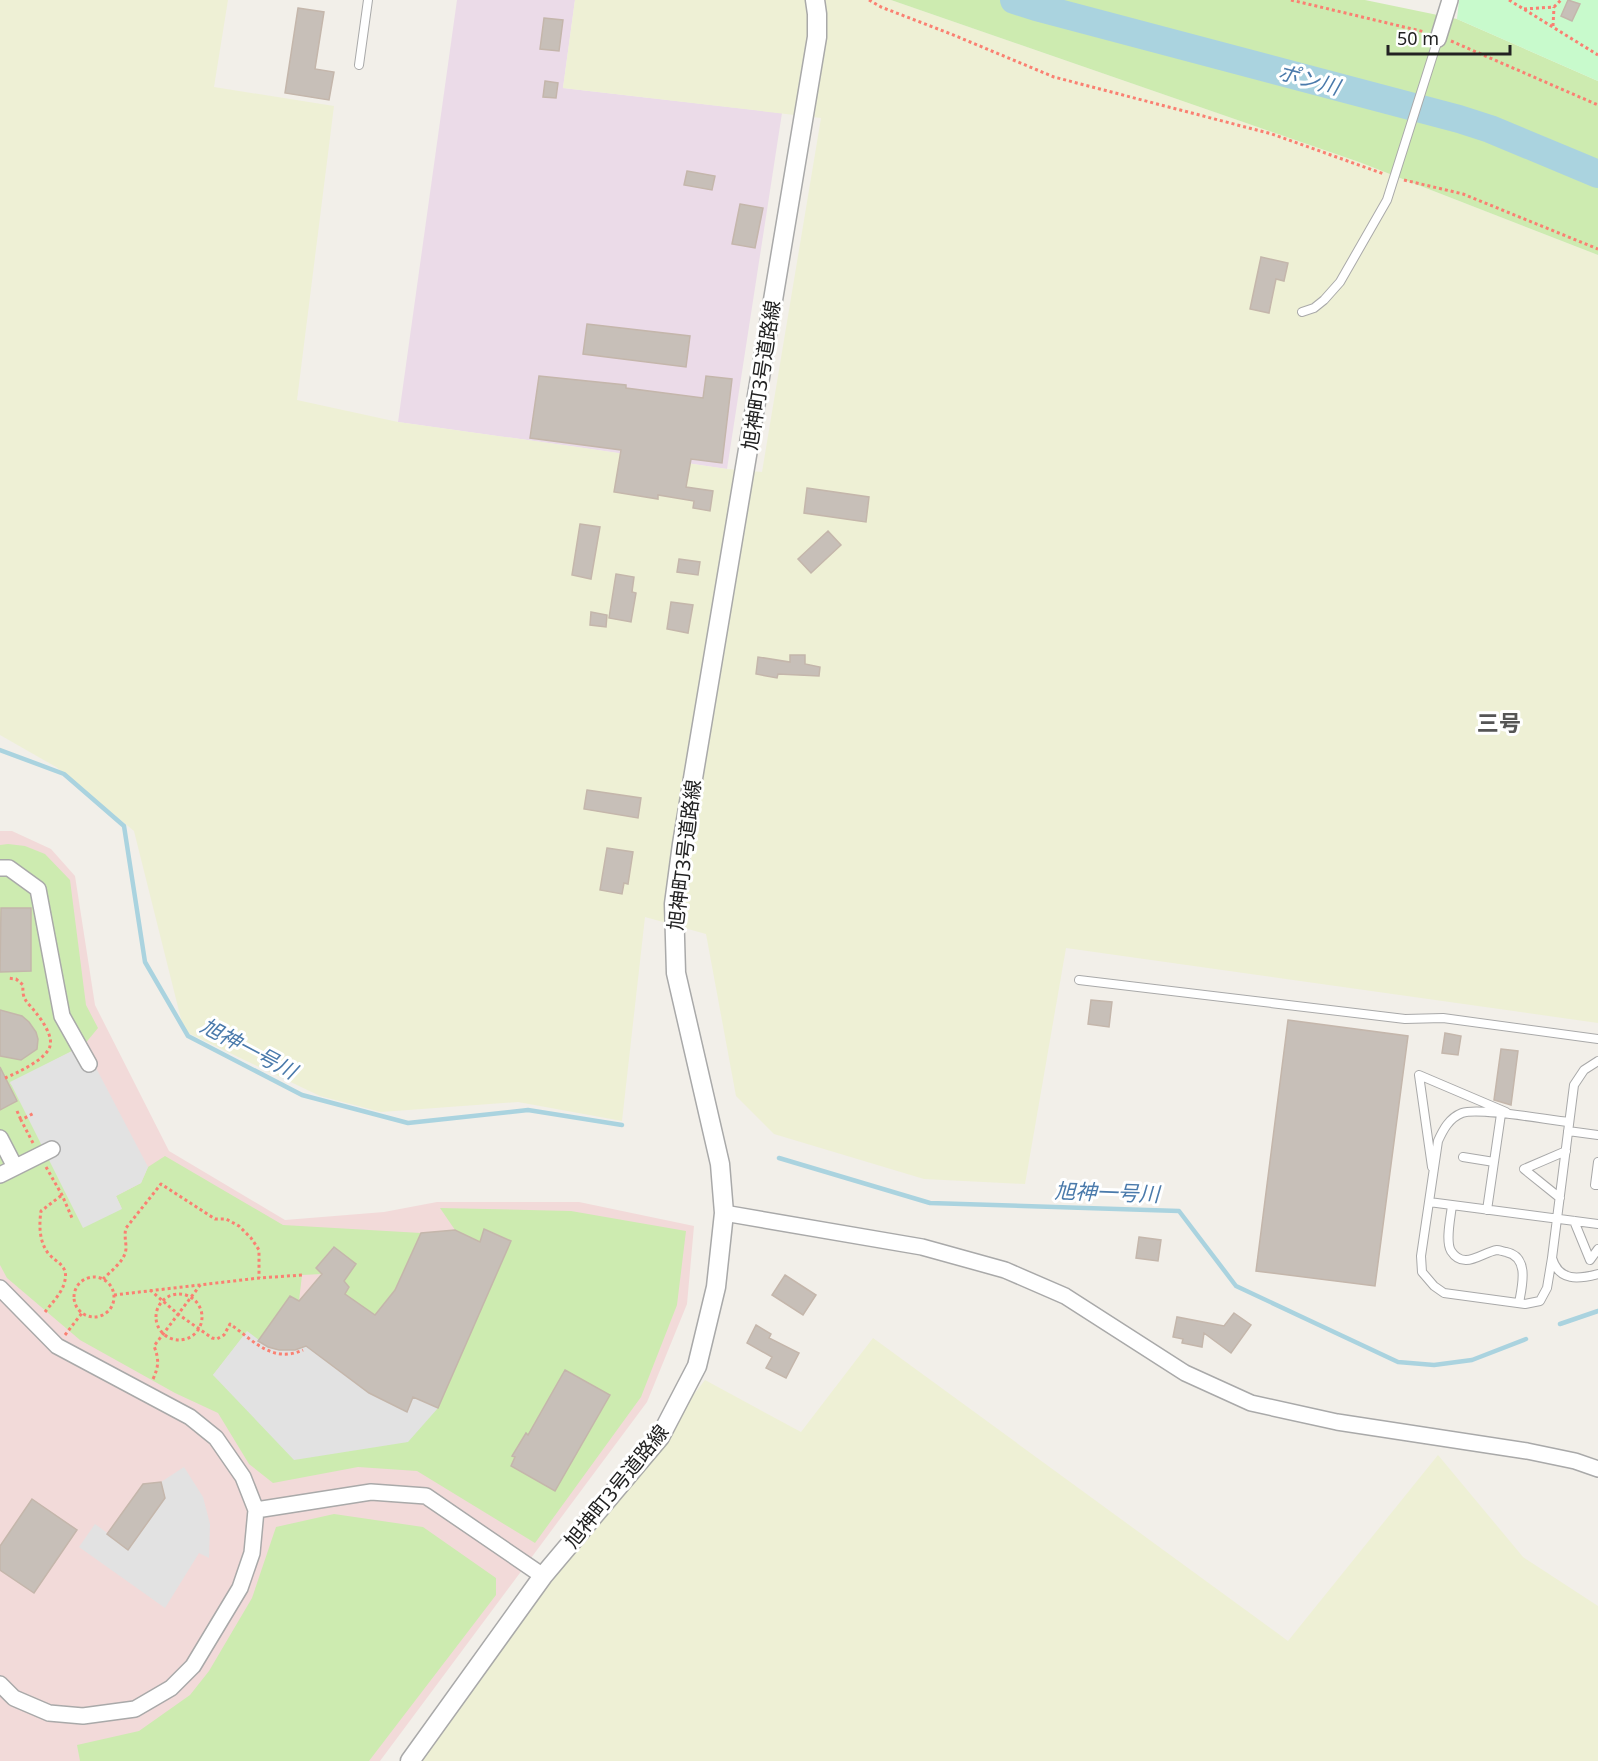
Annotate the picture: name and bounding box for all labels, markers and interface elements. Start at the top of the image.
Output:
scale bar [1388,18,1510,56]
text: 50 m [1397,26,1439,50]
water label: ポン川 [1275,57,1345,101]
street label: 旭神町3号道路線 [736,298,786,452]
district label: 三号 [1477,707,1521,737]
street label: 旭神町3号道路線 [661,778,707,932]
water label: 旭神一号川 [196,1011,304,1086]
water label: 旭神一号川 [1054,1176,1162,1208]
street label: 旭神町3号道路線 [558,1419,674,1553]

